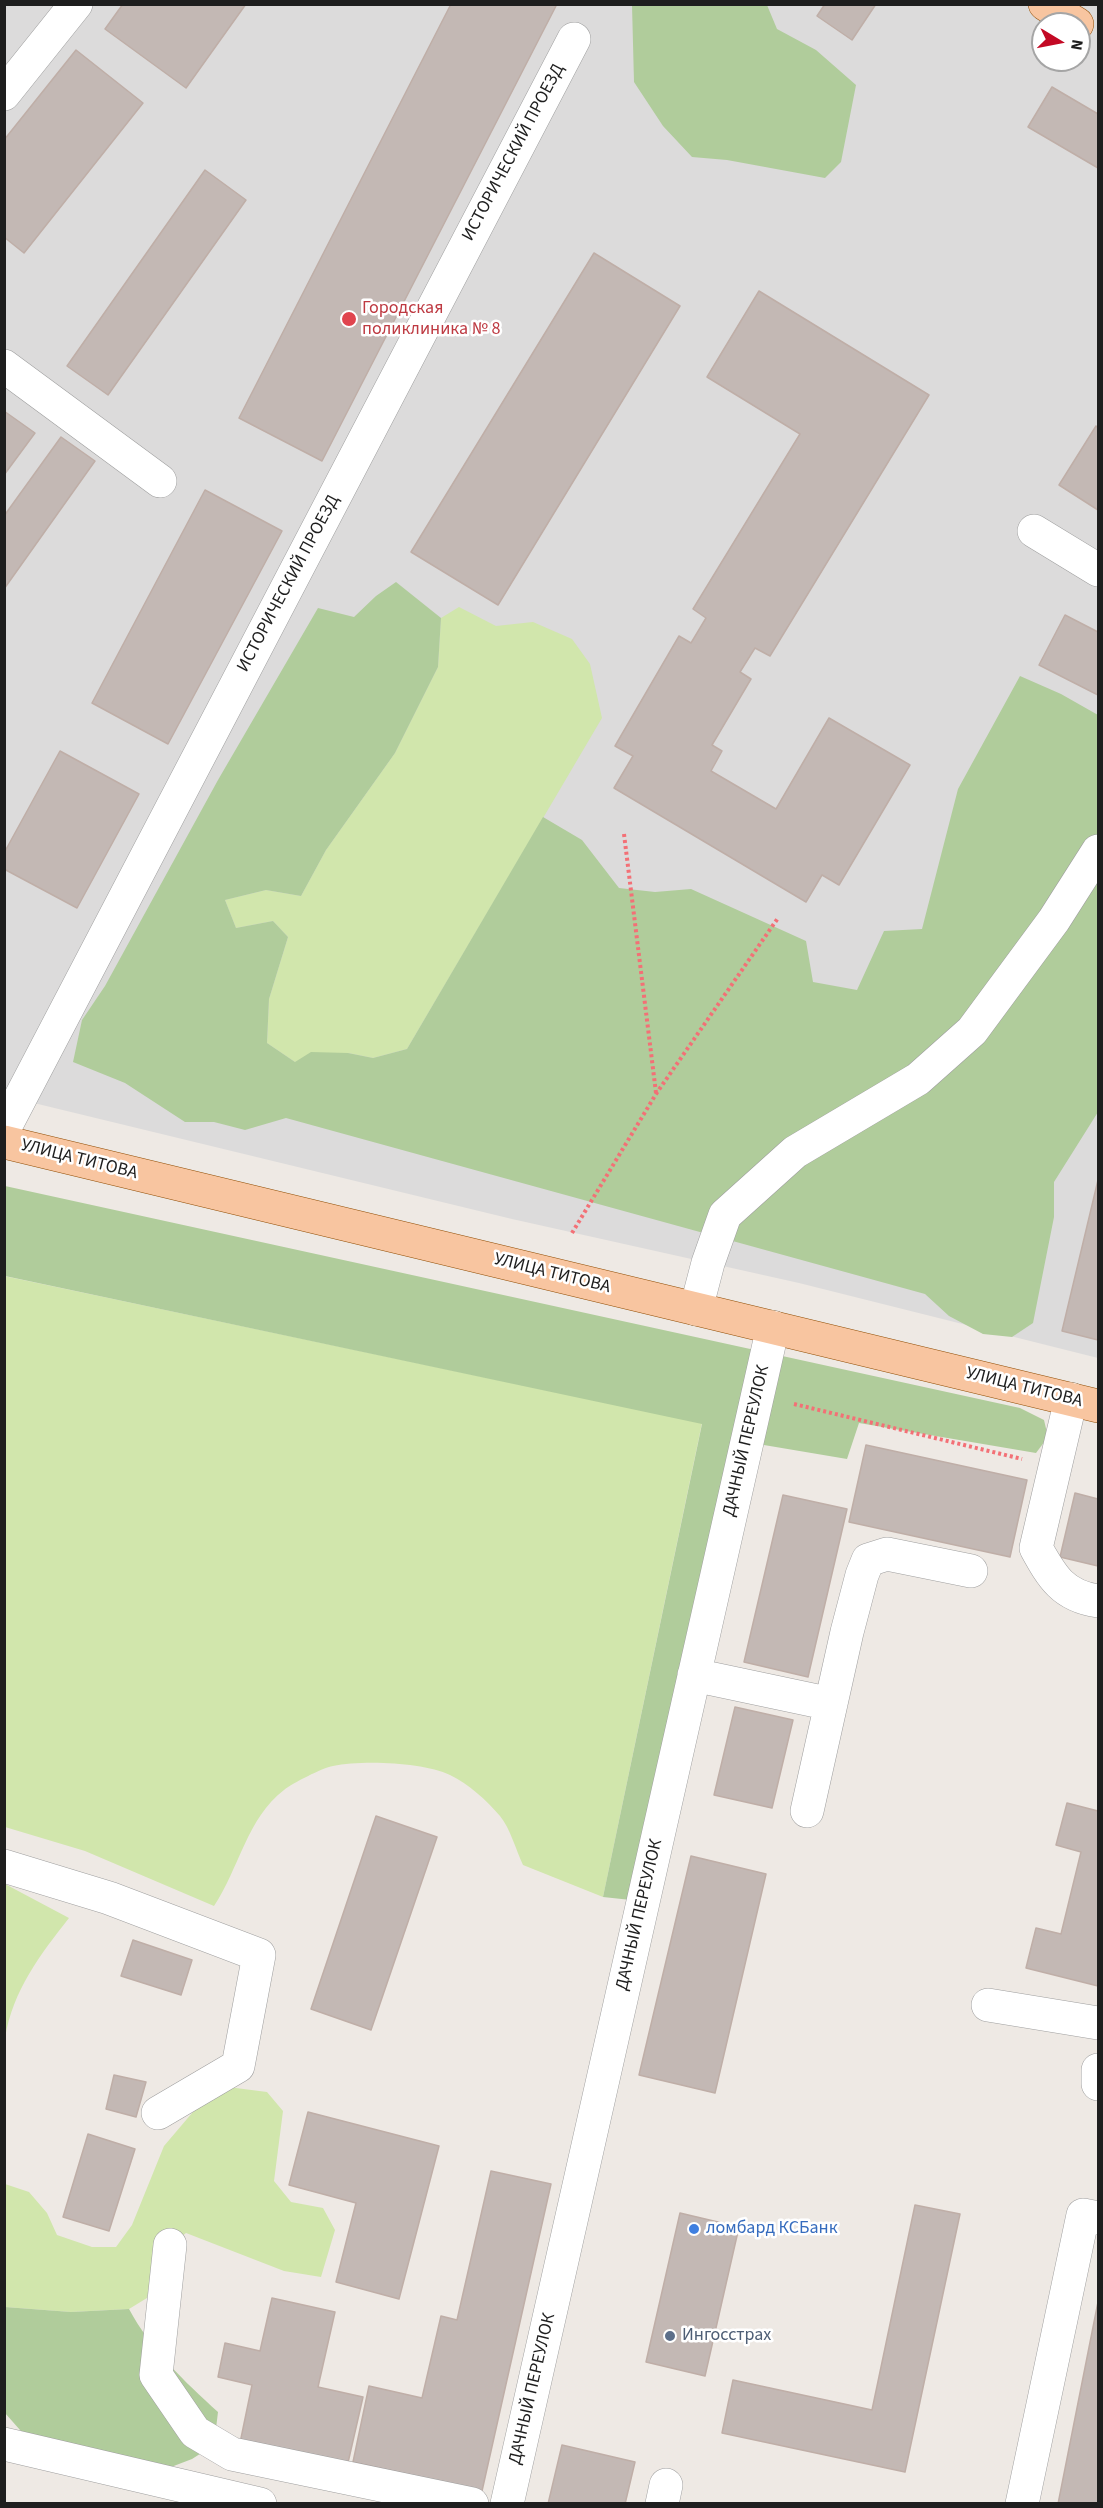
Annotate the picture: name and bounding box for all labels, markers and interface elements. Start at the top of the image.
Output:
north arrow [1031,12,1091,72]
text: N [1065,38,1089,52]
street label: ИСТОРИЧЕСКИЙ ПРОЕЗД [458,61,570,245]
place label: Городская поликлиника № 8 [362,298,500,340]
marker: Городская поликлиника № 8 [340,310,358,328]
street label: ИСТОРИЧЕСКИЙ ПРОЕЗД [233,492,345,676]
street label: УЛИЦА ТИТОВА [19,1135,139,1185]
street label: УЛИЦА ТИТОВА [492,1249,612,1299]
street label: ДАЧНЫЙ ПЕРЕУЛОК [719,1363,775,1519]
street label: УЛИЦА ТИТОВА [964,1363,1084,1413]
street label: ДАЧНЫЙ ПЕРЕУЛОК [612,1837,668,1993]
place label: ломбард КСБанк [706,2218,838,2240]
marker: ломбард КСБанк [687,2222,701,2236]
street label: ДАЧНЫЙ ПЕРЕУЛОК [505,2311,561,2467]
place label: Ингосстрах [682,2325,771,2347]
marker: Ингосстрах [663,2329,677,2343]

